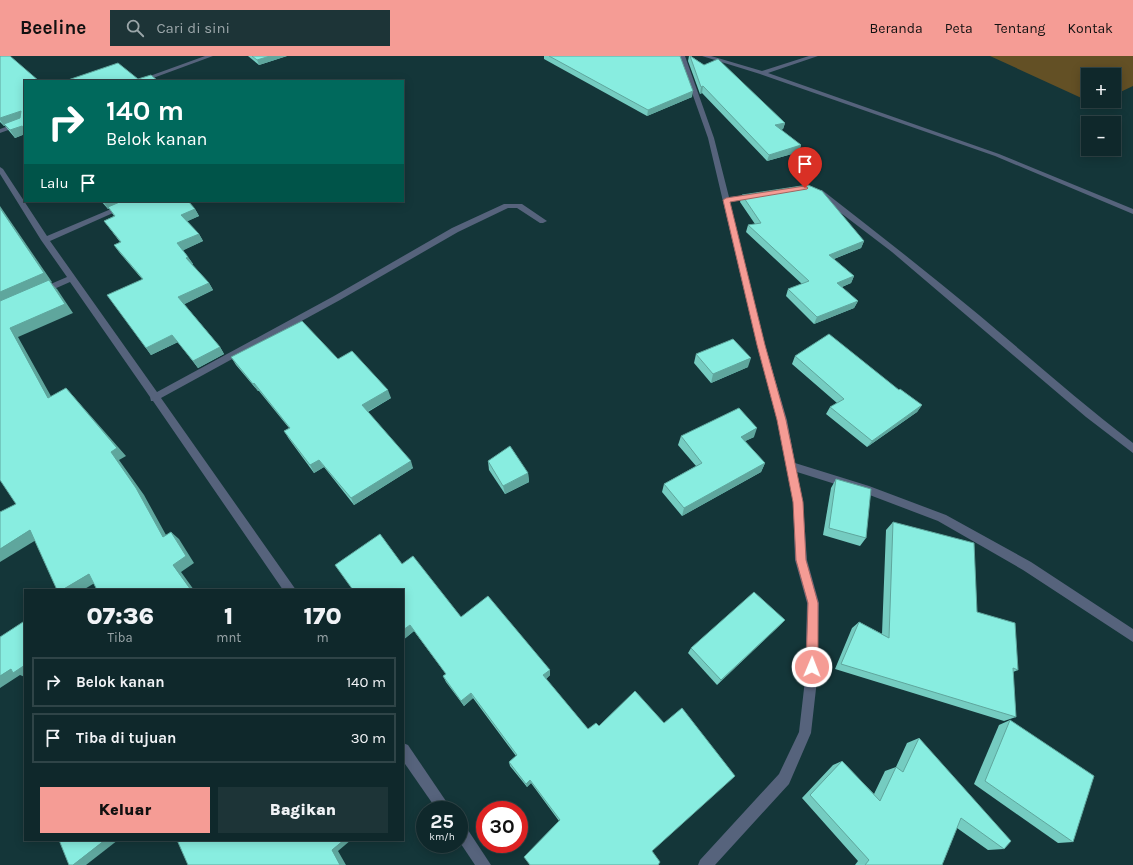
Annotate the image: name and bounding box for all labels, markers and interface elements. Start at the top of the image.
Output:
search box [110,10,390,46]
text: Beeline [20,17,86,39]
icon: search [124,17,146,39]
text: Cari di sini [156,19,230,37]
text: Beranda [870,20,923,37]
text: Peta [945,20,973,37]
text: Tentang [995,20,1046,37]
text: Kontak [1068,20,1113,37]
map controls [1081,68,1121,156]
button: + [1081,68,1121,108]
text: 140 m [106,94,184,127]
icon: right [40,96,92,148]
button: − [1081,116,1121,156]
text: Belok kanan [106,128,207,150]
pin [788,147,822,188]
icon: arrive [794,153,816,175]
icon: arrive [77,172,99,194]
text: Lalu [40,174,69,192]
text: 07:36 [86,602,154,630]
text: 1 [224,602,233,630]
text: 170 [304,602,342,630]
text: Tiba [107,630,133,645]
text: mnt [216,630,241,645]
text: m [316,630,329,645]
position arrow [791,646,833,688]
icon: right [42,671,64,693]
text: Belok kanan [76,673,165,691]
text: 140 m [346,673,386,691]
icon: arrive [42,727,64,749]
text: Tiba di tujuan [76,729,176,747]
text: 30 m [351,729,386,747]
button: Keluar [40,787,210,833]
button: Bagikan [218,787,388,833]
speed limit sign: 30 [476,801,528,853]
text: 25 [430,810,454,833]
text: km/h [429,831,455,843]

